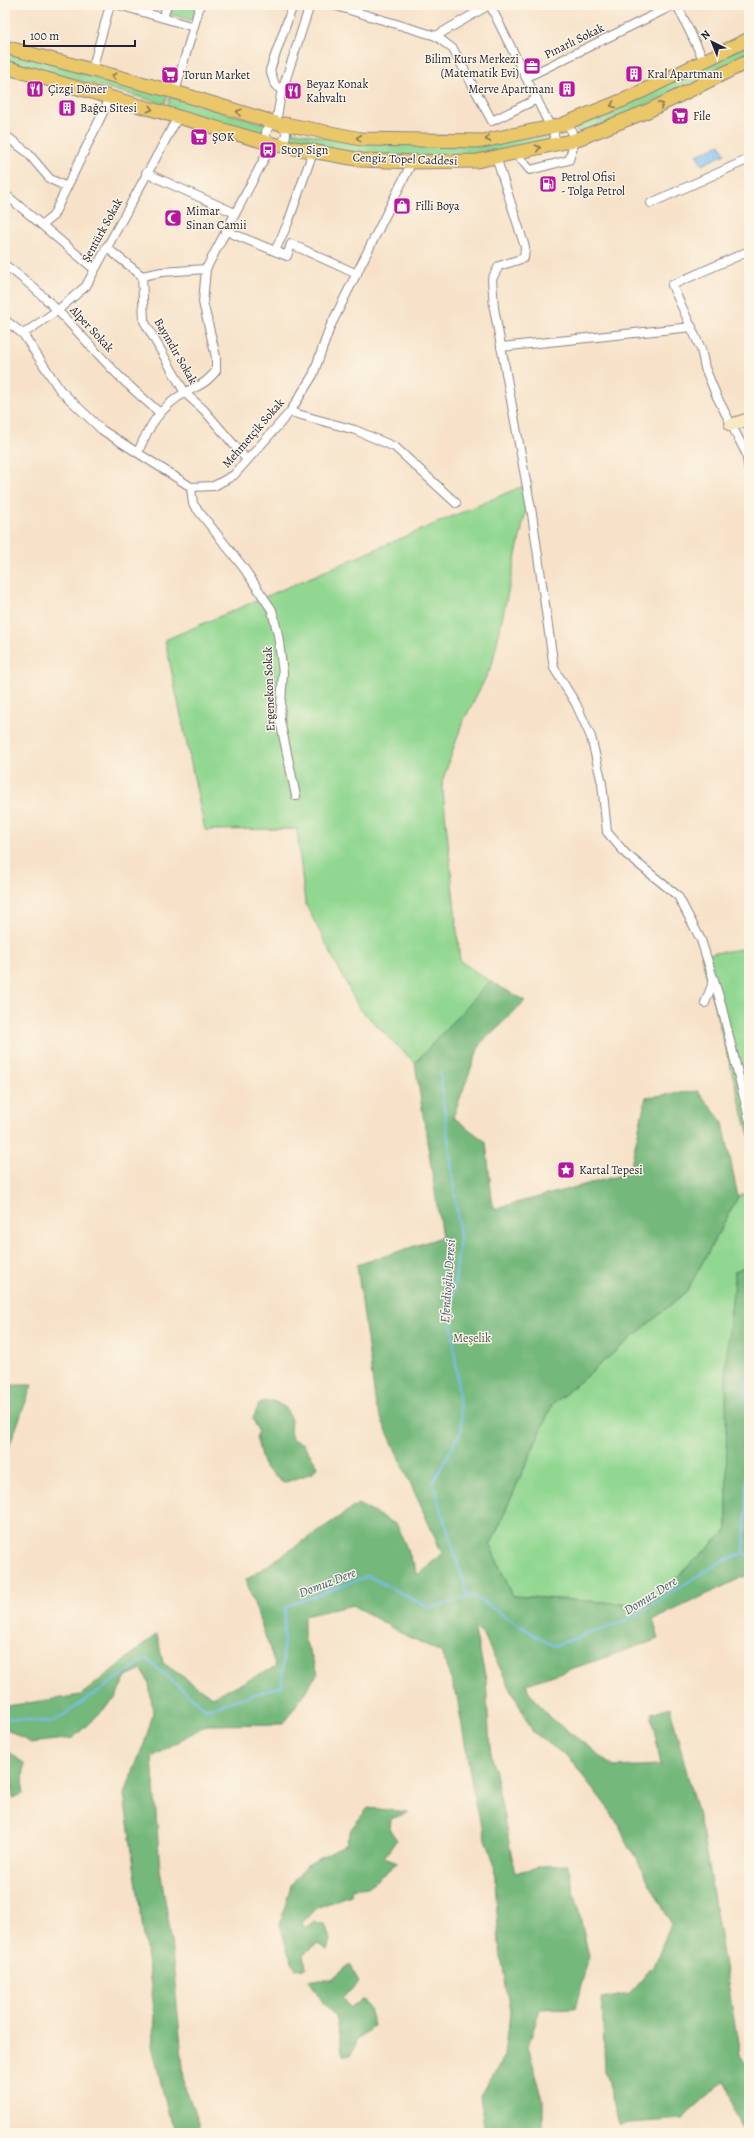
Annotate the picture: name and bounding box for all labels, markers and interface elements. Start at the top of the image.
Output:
street label: Pınarlı Sokak [541,20,607,62]
scale bar [24,22,135,48]
north arrow [692,22,732,62]
text: N [697,27,714,43]
text: 100 m [30,28,59,44]
place label: Bilim Kurs Merkezi (Matematik Evi) [424,51,519,81]
office icon: Bilim Kurs Merkezi (Matematik Evi) [522,56,542,76]
building icon: Kral Apartmanı [624,64,644,84]
supermarket icon: Torun Market [160,65,180,85]
place label: Kral Apartmanı [647,66,723,82]
place label: Torun Market [183,67,250,83]
one-way arrow [111,72,118,81]
place label: Beyaz Konak Kahvaltı [306,76,368,106]
restaurant icon: Çizgi Döner [25,79,45,99]
building icon: Merve Apartmanı [557,79,577,99]
place label: Çizgi Döner [48,81,107,97]
restaurant icon: Beyaz Konak Kahvaltı [283,81,303,101]
place label: Merve Apartmanı [468,81,554,97]
building icon: Bağcı Sitesi [57,98,77,118]
place label: Bağcı Sitesi [80,100,137,116]
one-way arrow [610,100,617,108]
one-way arrow [656,102,664,110]
one-way arrow [146,104,153,113]
supermarket icon: File [670,106,690,126]
one-way arrow [235,108,242,117]
place label: File [693,108,711,124]
supermarket icon: ŞOK [189,127,209,147]
place label: ŞOK [212,129,235,145]
one-way arrow [356,134,362,143]
one-way arrow [485,135,492,143]
bus stop icon: Stop Sign [258,140,278,160]
place label: Stop Sign [281,142,329,158]
one-way arrow [535,145,542,153]
street label: Cengiz Topel Caddesi [352,149,458,169]
place label: Petrol Ofisi - Tolga Petrol [561,169,625,199]
fuel station icon: Petrol Ofisi - Tolga Petrol [538,174,558,194]
street label: Şentürk Sokak [78,195,126,265]
shop icon: Filli Boya [392,196,412,216]
place label: Filli Boya [415,198,460,214]
place label: Mimar Sinan Camii [186,203,247,233]
mosque icon: Mimar Sinan Camii [163,208,183,228]
street label: Alper Sokak [66,302,118,356]
street label: Bayındır Sokak [151,315,201,387]
street label: Mehmetçik Sokak [218,395,288,471]
street label: Ergenekon Sokak [260,646,278,732]
place icon: Kartal Tepesi [556,1160,576,1180]
place label: Kartal Tepesi [579,1162,643,1178]
water label: Efendioğlu Deresi [436,1238,459,1324]
park label: Meşelik [453,1330,491,1346]
water label: Domuz Dere [296,1564,358,1601]
water label: Domuz Dere [620,1572,680,1618]

